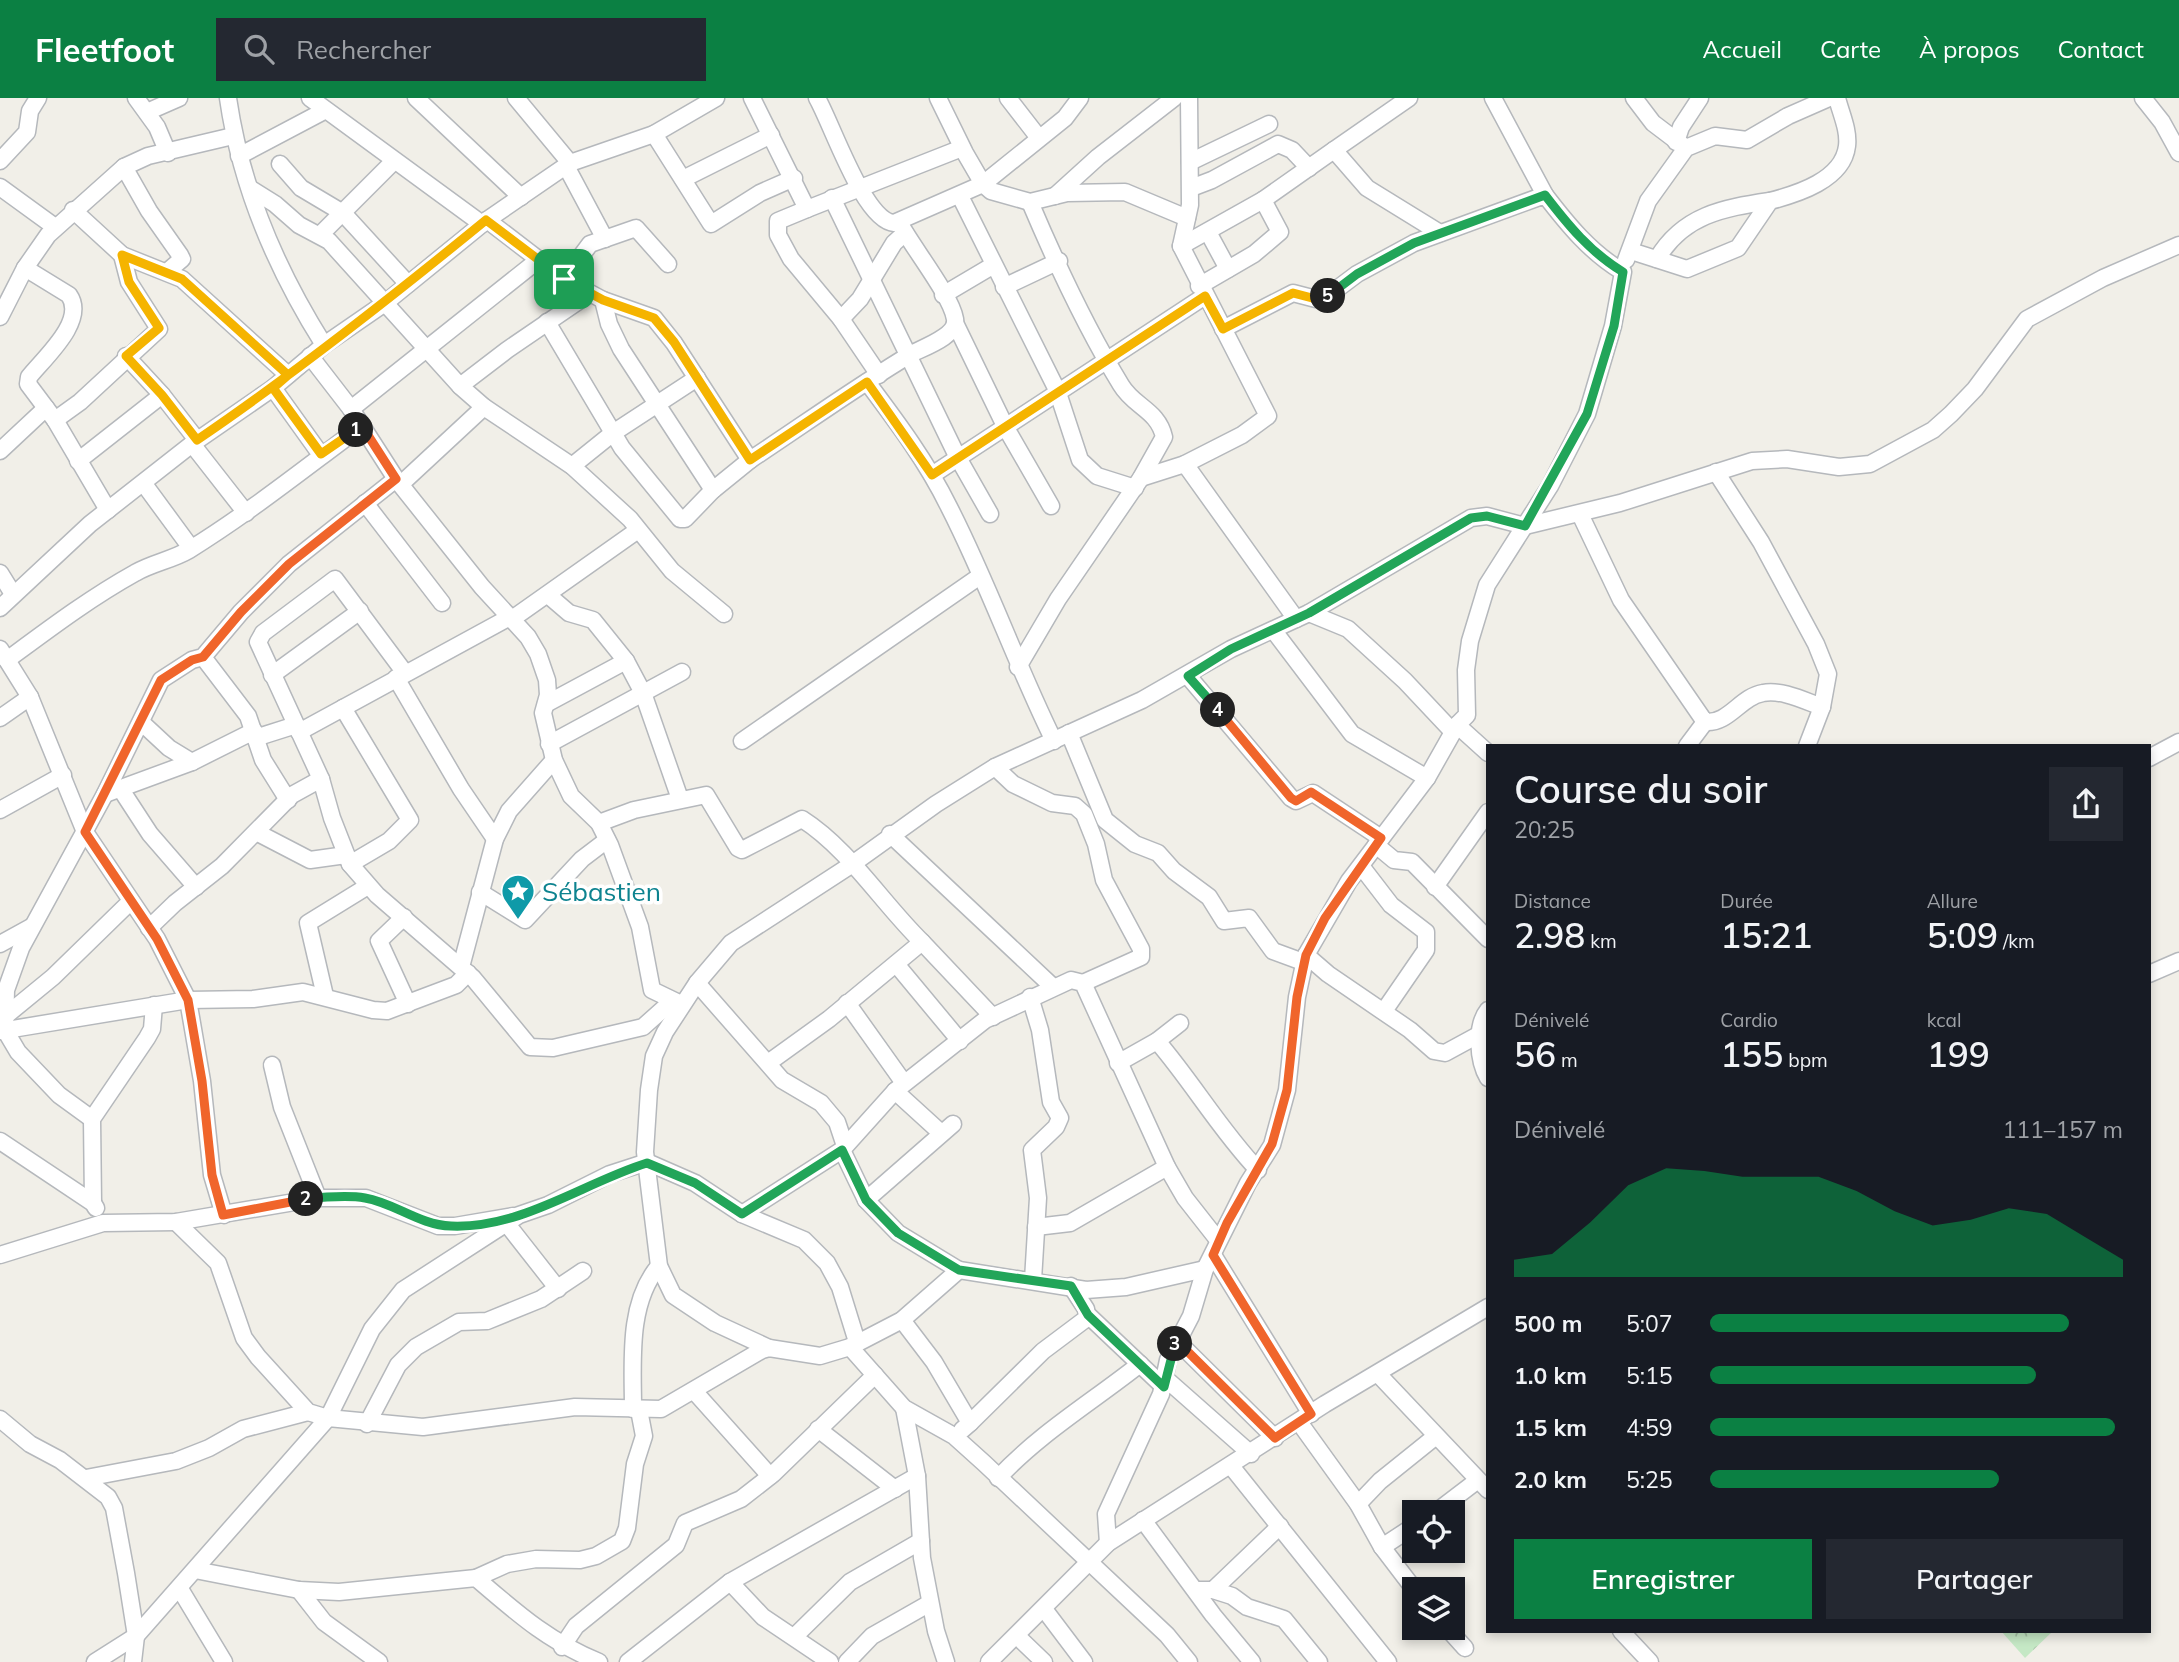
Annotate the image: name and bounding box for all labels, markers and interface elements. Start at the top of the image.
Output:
search box [216,18,706,81]
text: Fleetfoot [35,29,174,70]
icon: search [240,30,278,68]
text: Rechercher [296,33,431,66]
text: Accueil [1703,34,1782,64]
text: Carte [1820,34,1881,64]
text: À propos [1919,34,2020,64]
text: Contact [2058,34,2144,64]
pin [534,249,594,309]
icon: arrive [545,260,583,298]
pin: 5 [1310,278,1346,314]
text: 5 [1322,283,1333,307]
pin: 1 [338,412,374,448]
text: 1 [350,417,361,441]
pin: 4 [1200,692,1236,728]
text: 4 [1212,697,1223,721]
text: Course du soir [1514,765,1767,813]
button: share [2049,767,2123,841]
text: 20:25 [1514,815,1574,844]
place icon: Sébastien [499,872,537,921]
place label: Sébastien [542,875,661,908]
text: Distance [1514,889,1591,913]
text: Durée [1720,889,1773,913]
text: Allure [1927,889,1978,913]
text: 2.98 [1514,913,1585,957]
text: 15:21 [1720,913,1813,957]
text: 5:09 [1927,913,1998,957]
text: km [1585,929,1617,953]
text: /km [1998,929,2035,953]
text: Dénivelé [1514,1008,1589,1032]
text: Cardio [1720,1008,1778,1032]
text: kcal [1927,1008,1961,1032]
text: 56 [1514,1032,1556,1076]
text: 155 [1720,1032,1783,1076]
text: 199 [1927,1032,1990,1076]
text: m [1556,1048,1578,1072]
text: bpm [1783,1048,1828,1072]
text: Dénivelé [1514,1115,1605,1144]
text: 111–157 m [2002,1115,2123,1144]
pin: 2 [288,1182,324,1216]
text: 2 [300,1186,311,1210]
text: 500 m [1514,1309,1582,1338]
text: 5:07 [1626,1309,1673,1338]
pin: 3 [1158,1326,1192,1362]
text: 3 [1169,1331,1180,1355]
text: 1.0 km [1514,1361,1587,1390]
text: 5:15 [1626,1361,1673,1390]
text: 1.5 km [1514,1413,1587,1442]
text: 4:59 [1626,1413,1673,1442]
text: 2.0 km [1514,1465,1587,1494]
text: 5:25 [1626,1465,1673,1494]
map controls [1402,1500,1465,1640]
button: locate [1402,1500,1465,1563]
button: Enregistrer [1514,1539,1812,1619]
button: Partager [1826,1539,2123,1619]
button: layers [1402,1577,1465,1640]

